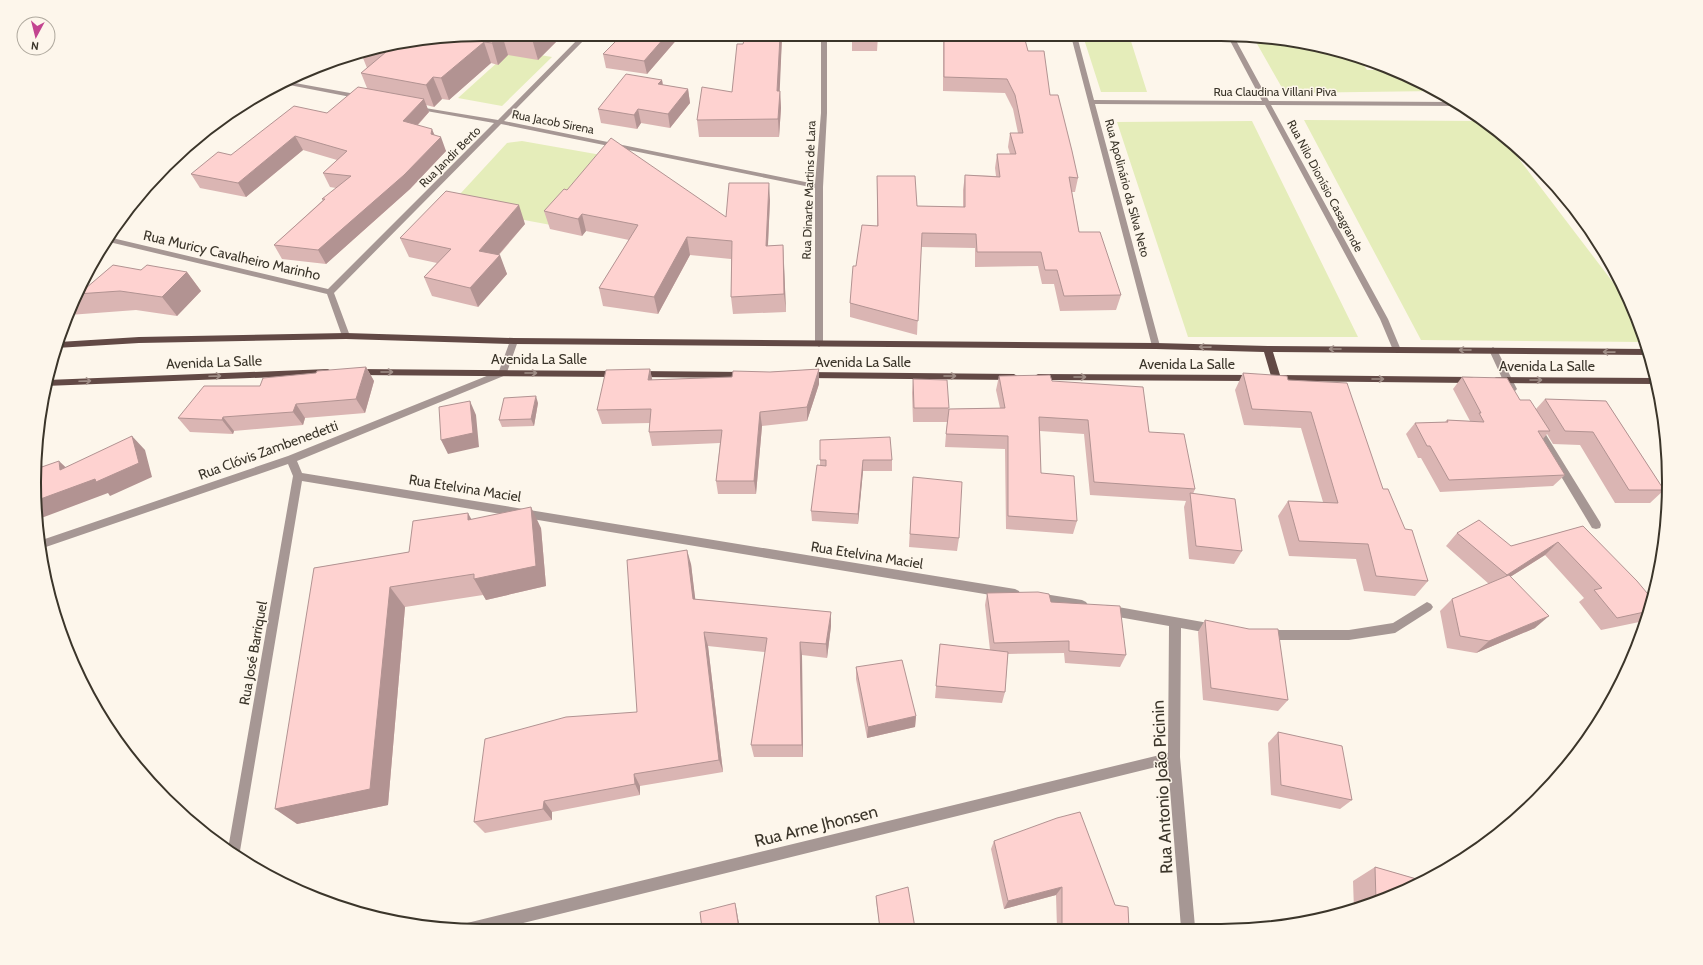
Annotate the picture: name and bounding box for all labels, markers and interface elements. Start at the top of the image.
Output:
north arrow [16,16,56,56]
text: N [30,39,39,53]
street label: Rua Claudina Villani Piva [1213,84,1337,99]
street label: Rua Jacob Sirena [511,106,596,137]
street label: Rua Apolinário da Silva Neto [1102,117,1153,259]
street label: Rua Nilo Dionísio Casagrande [1284,117,1367,254]
street label: Rua Dinarte Martins de Lara [799,120,818,260]
street label: Rua Jandir Berto [416,123,484,190]
street label: Rua Muricy Cavalheiro Marinho [142,226,323,284]
one-way arrow [1199,343,1212,351]
one-way arrow [1329,345,1342,353]
one-way arrow [1459,346,1472,354]
one-way arrow [1603,348,1616,356]
street label: Avenida La Salle [491,350,587,368]
street label: Avenida La Salle [166,351,262,373]
street label: Avenida La Salle [815,353,911,371]
street label: Avenida La Salle [1139,355,1235,373]
street label: Avenida La Salle [1499,357,1595,375]
one-way arrow [380,368,393,376]
one-way arrow [524,369,537,377]
one-way arrow [208,372,221,380]
one-way arrow [943,372,956,380]
one-way arrow [1073,373,1086,381]
one-way arrow [1371,375,1384,383]
one-way arrow [1529,376,1542,384]
one-way arrow [78,377,91,384]
street label: Rua Clóvis Zambenedetti [196,416,340,484]
street label: Rua Etelvina Maciel [408,470,523,506]
street label: Rua Etelvina Maciel [810,537,925,573]
street label: Rua José Barriquel [235,599,271,706]
street label: Rua Antonio João Picinin [1147,700,1177,874]
street label: Rua Arne Jhonsen [752,801,880,851]

